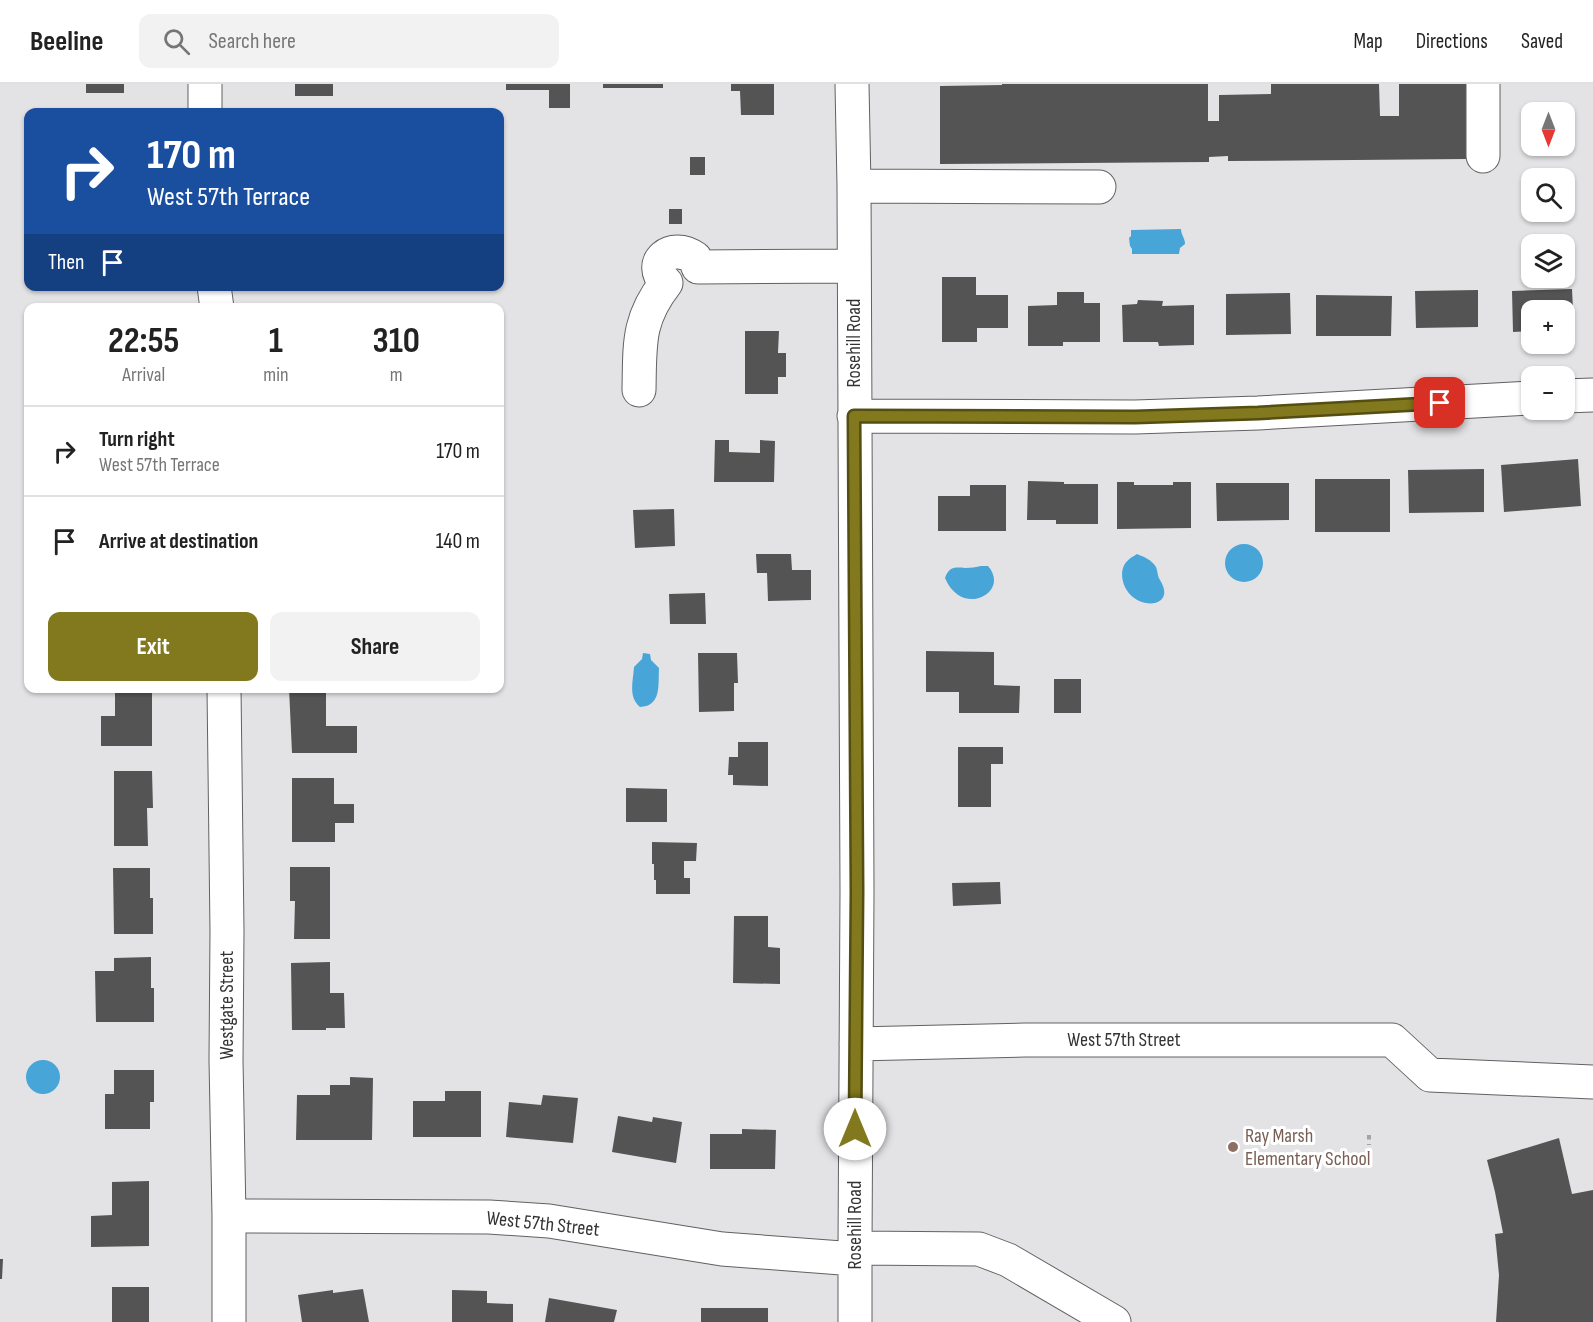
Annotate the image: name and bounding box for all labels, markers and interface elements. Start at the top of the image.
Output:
search box [139,14,559,68]
text: Beeline [30,25,103,58]
icon: search [160,25,193,58]
text: Search here [208,28,296,55]
text: Map [1353,29,1383,54]
text: Directions [1416,29,1488,54]
text: Saved [1521,29,1563,54]
north arrow [1521,102,1575,156]
map controls [1521,102,1575,420]
text: 170 m [147,130,236,181]
icon: right [48,132,126,210]
button: search [1521,168,1575,222]
text: West 57th Terrace [147,181,310,213]
button: layers [1521,234,1575,288]
icon: arrive [96,246,129,279]
text: Then [48,249,84,276]
street label: Rosehill Road [842,299,866,387]
button: + [1521,300,1575,354]
text: 22:55 [108,320,179,363]
text: 1 [269,320,283,363]
text: 310 [373,320,420,363]
text: Arrival [122,363,165,387]
text: min [263,363,288,387]
text: m [390,363,403,387]
button: − [1521,366,1575,420]
pin [1414,377,1465,428]
icon: arrive [1423,386,1456,419]
text: Turn right [99,426,175,453]
icon: right [48,435,81,468]
text: 170 m [436,438,480,465]
text: West 57th Terrace [99,453,220,477]
icon: arrive [48,525,81,558]
text: Arrive at destination [99,528,258,555]
text: 140 m [436,528,480,555]
button: Exit [48,612,258,681]
button: Share [270,612,480,681]
street label: Westgate Street [215,951,239,1059]
street label: West 57th Street [1067,1028,1181,1052]
position arrow [823,1097,887,1161]
place label: Ray Marsh Elementary School [1245,1124,1371,1171]
marker: Ray Marsh Elementary School [1226,1140,1240,1154]
street label: Rosehill Road [843,1181,867,1269]
street label: West 57th Street [485,1206,601,1242]

